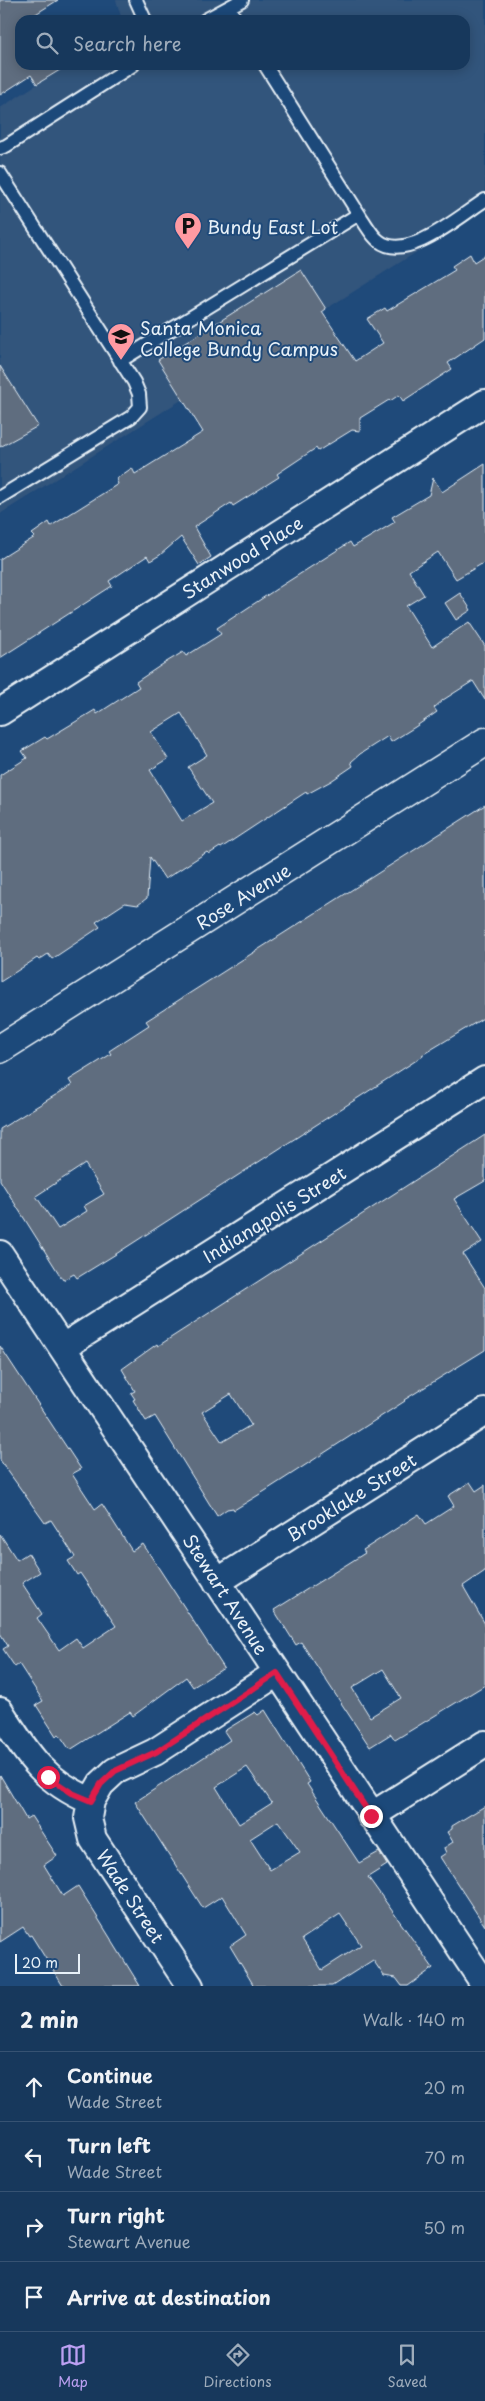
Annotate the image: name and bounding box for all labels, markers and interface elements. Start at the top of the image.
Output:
search box [15,15,470,70]
icon: search [33,29,61,57]
text: Search here [73,29,182,57]
parking icon: Bundy East Lot [173,211,203,250]
place label: Bundy East Lot [207,213,339,240]
place label: Santa Monica College Bundy Campus [140,314,338,362]
school or university icon: Santa Monica College Bundy Campus [106,322,136,361]
street label: Stanwood Place [176,509,308,605]
street label: Rose Avenue [190,856,296,936]
street label: Indianapolis Street [197,1159,351,1269]
street label: Brooklake Street [281,1446,421,1548]
street label: Stewart Avenue [177,1528,275,1660]
route start [37,1766,60,1789]
route end [360,1805,383,1828]
street label: Wade Street [91,1844,171,1948]
scale bar [15,1951,80,1974]
text: 20 m [22,1952,58,1973]
text: 2 min [20,2003,79,2035]
text: Walk · 140 m [363,2007,465,2031]
text: Continue [67,2061,153,2089]
icon: ahead [20,2073,48,2101]
text: 20 m [424,2075,465,2099]
text: Wade Street [67,2089,162,2113]
text: Turn left [67,2131,151,2159]
icon: left [20,2143,48,2171]
text: 70 m [425,2145,465,2169]
text: Wade Street [67,2159,162,2183]
text: Turn right [67,2201,165,2229]
icon: right [20,2213,48,2241]
text: 50 m [424,2215,465,2239]
text: Stewart Avenue [67,2229,191,2253]
icon: arrive [20,2283,48,2311]
text: Arrive at destination [67,2283,271,2311]
tab: Map [58,2341,88,2392]
tab: Directions [204,2341,272,2392]
tab: Saved [387,2341,427,2392]

